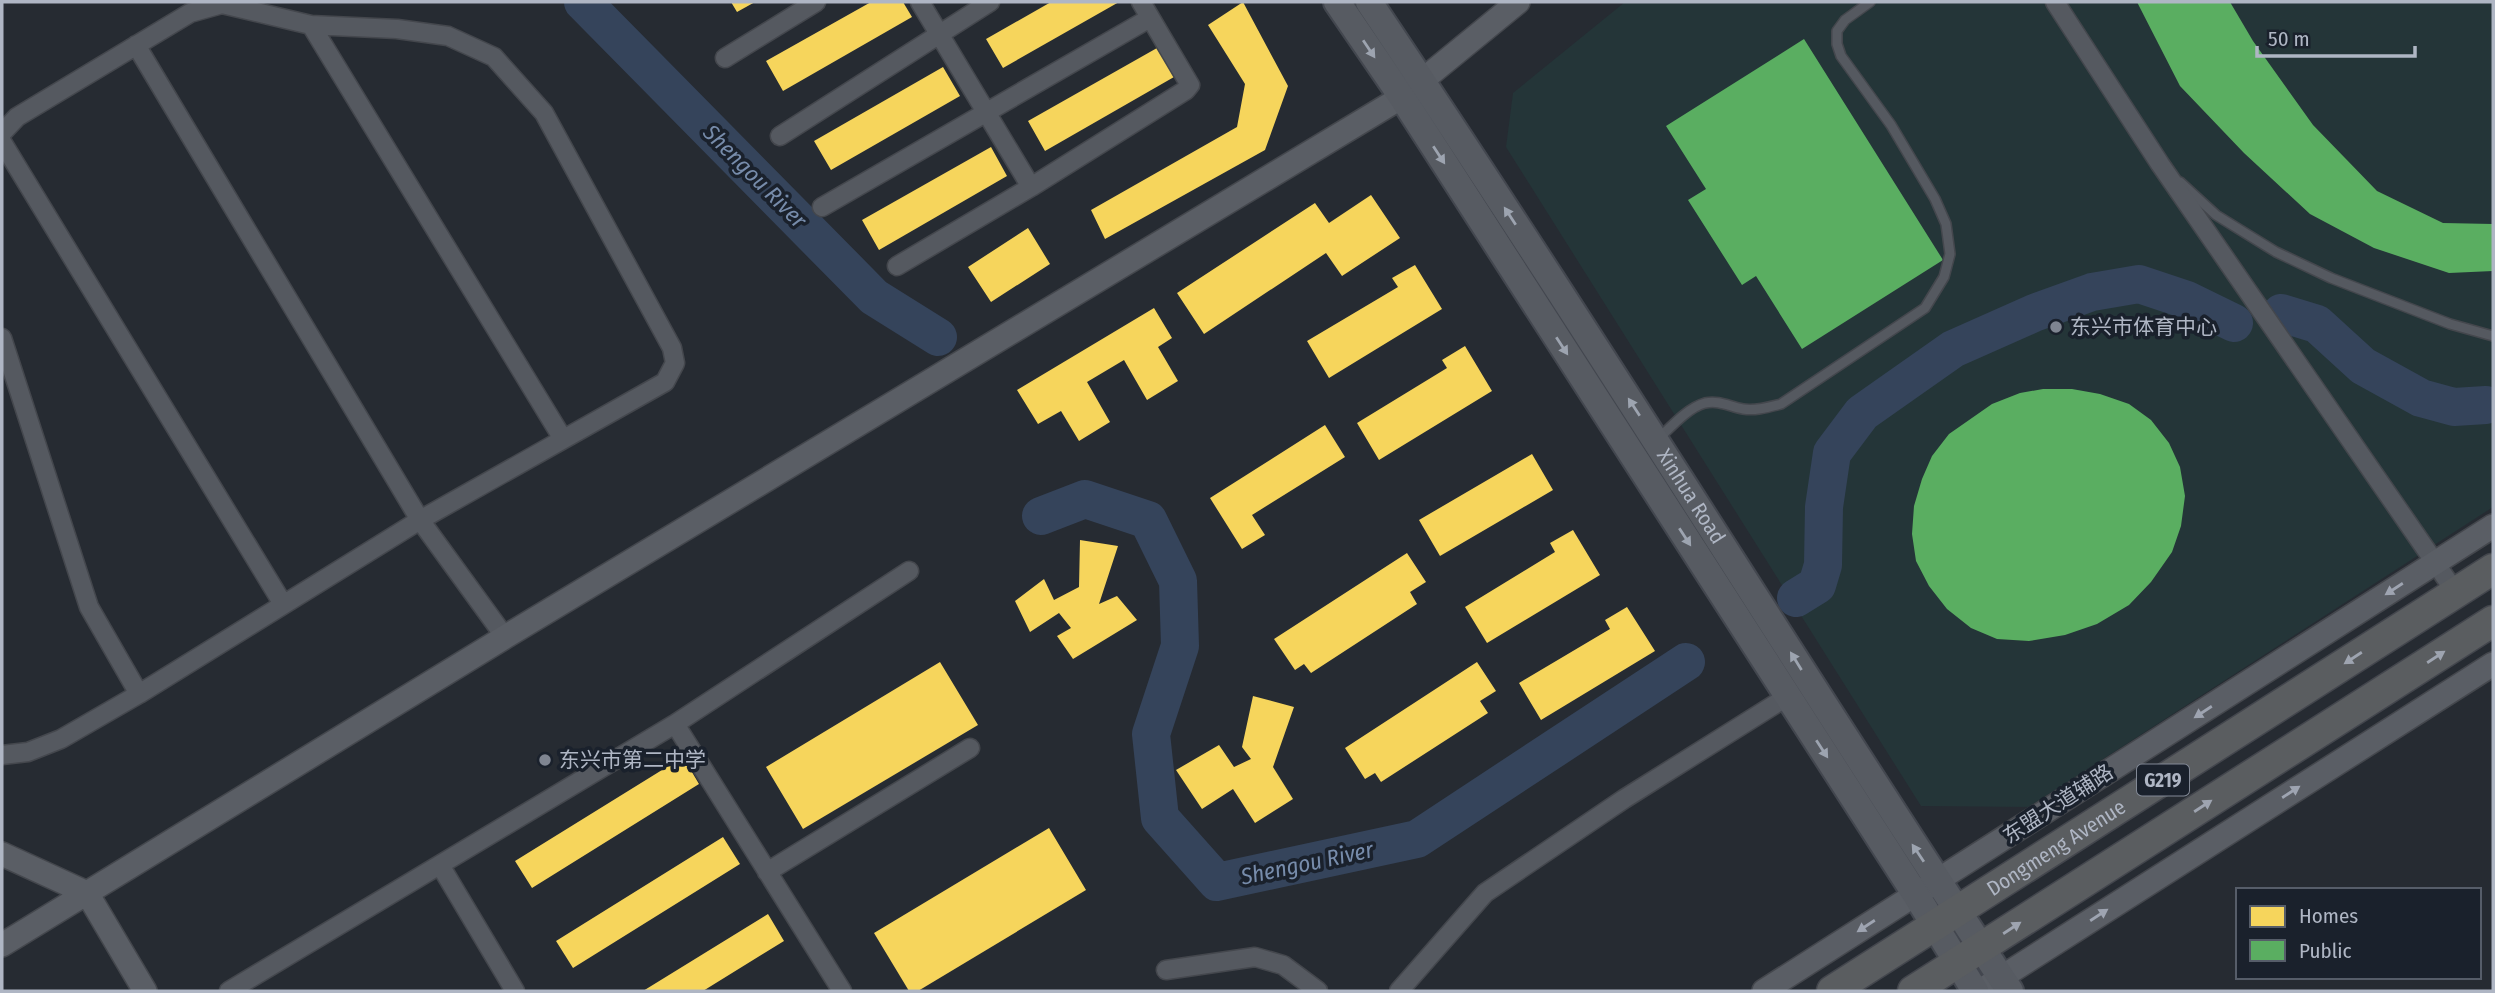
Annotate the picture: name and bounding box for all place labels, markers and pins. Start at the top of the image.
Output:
place label: 东兴市体育中心 [2070,314,2217,340]
marker: 东兴市体育中心 [2048,319,2064,335]
place label: 东兴市第二中学 [559,747,706,773]
marker: 东兴市第二中学 [537,752,553,768]

